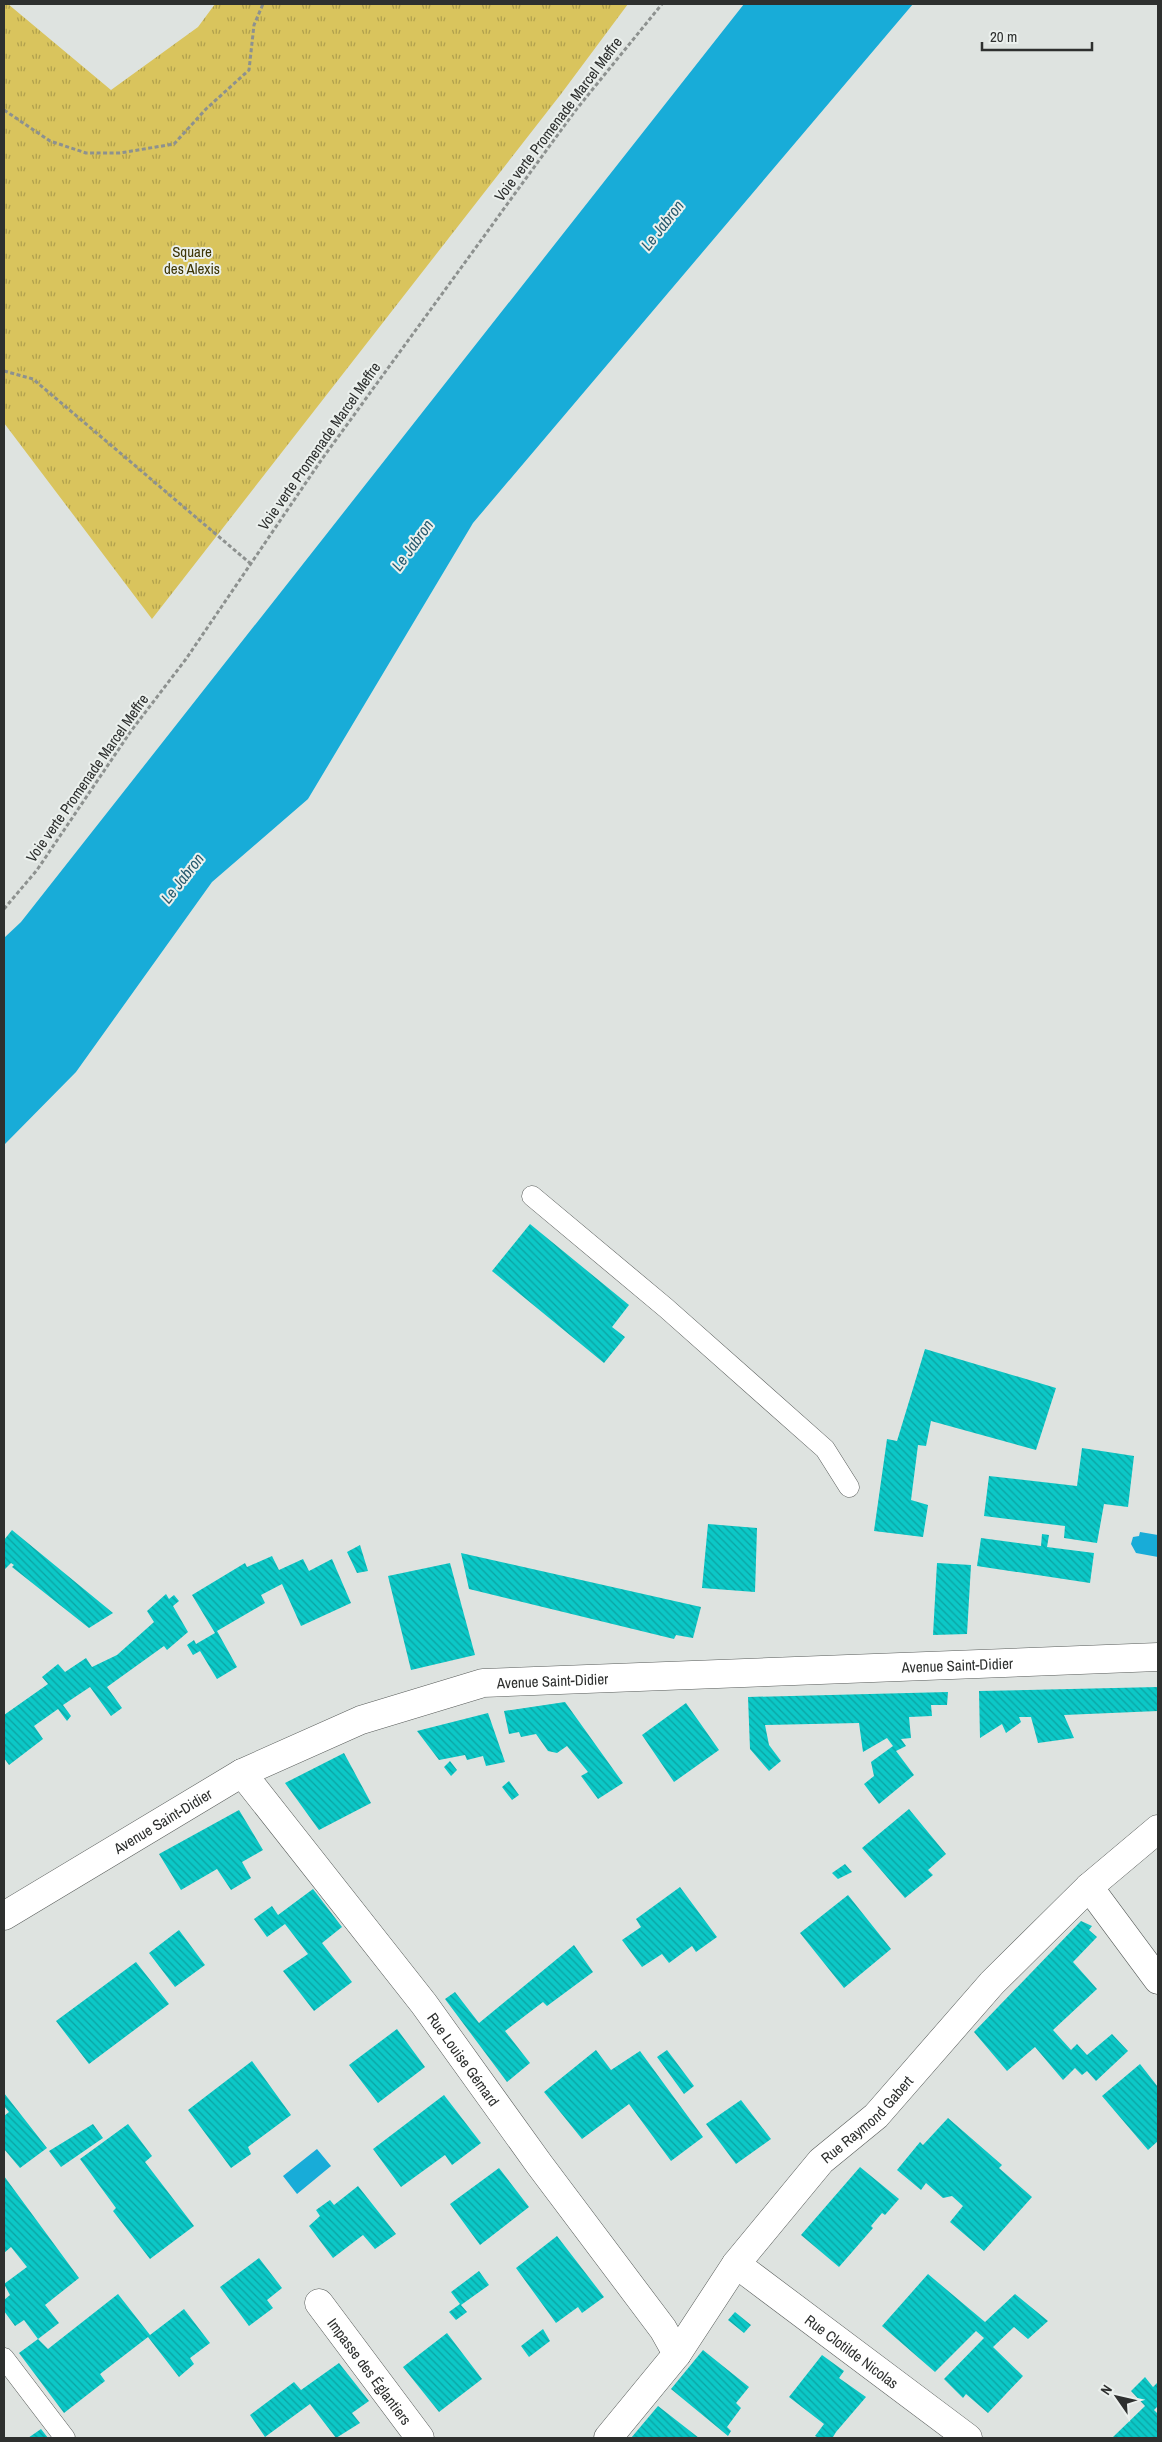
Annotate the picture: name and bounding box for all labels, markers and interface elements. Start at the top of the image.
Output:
scale bar [982,20,1092,52]
text: 20 m [990,26,1017,47]
street label: Voie verte Promenade Marcel Meffre [489,32,627,206]
water label: Le Jabron [635,195,689,255]
park label: Square des Alexis [164,241,220,279]
street label: Voie verte Promenade Marcel Meffre [253,358,385,534]
water label: Le Jabron [386,515,438,575]
street label: Voie verte Promenade Marcel Meffre [21,690,153,866]
water label: Le Jabron [155,848,209,908]
street label: Avenue Saint-Didier [900,1652,1013,1677]
street label: Avenue Saint-Didier [496,1668,609,1693]
street label: Avenue Saint-Didier [109,1783,216,1859]
street label: Rue Louise Gémard [423,2008,505,2110]
street label: Rue Raymond Gabert [816,2070,918,2168]
street label: Rue Clotilde Nicolas [801,2309,903,2393]
street label: Impasse des Églantiers [323,2313,417,2429]
north arrow [1092,2372,1142,2422]
text: N [1096,2381,1116,2398]

